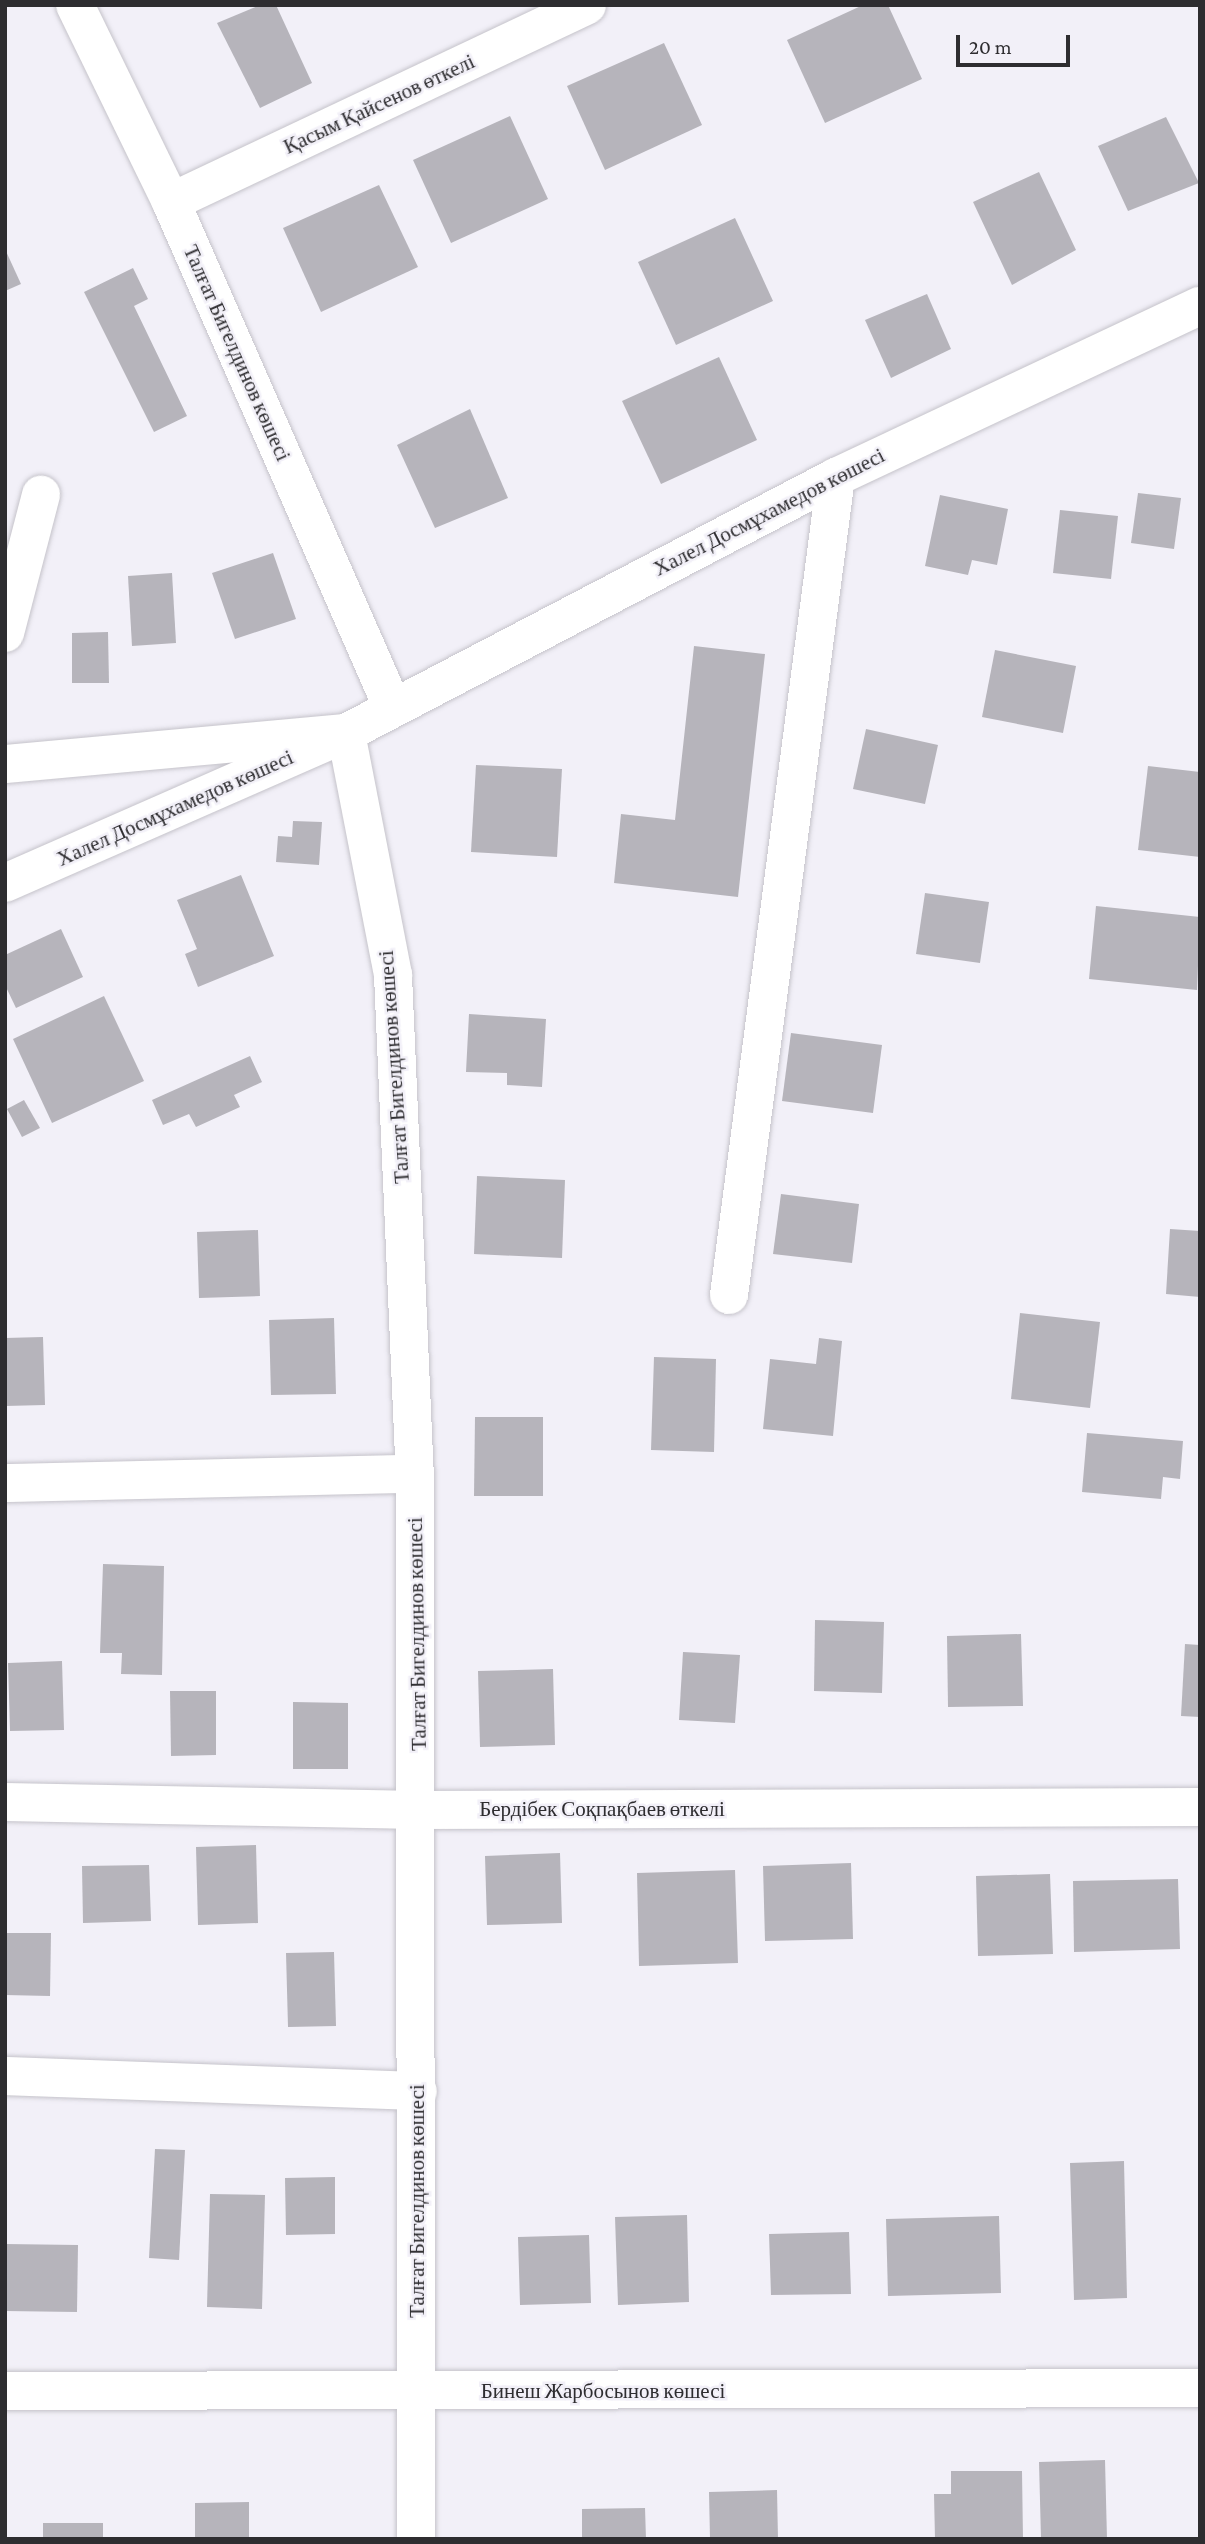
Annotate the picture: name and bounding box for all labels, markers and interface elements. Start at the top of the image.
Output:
scale bar [960,21,1074,65]
text: 20 m [969,35,1012,59]
street label: Қасым Қайсенов өткелі [279,49,479,159]
street label: Талғат Бигелдинов көшесі [178,241,296,465]
street label: Халел Досмұхамедов көшесі [649,443,889,581]
street label: Халел Досмұхамедов көшесі [53,744,297,872]
street label: Талғат Бигелдинов көшесі [373,950,415,1184]
street label: Талғат Бигелдинов көшесі [402,1517,432,1751]
street label: Бердібек Соқпақбаев өткелі [479,1796,725,1822]
street label: Талғат Бигелдинов көшесі [404,2084,430,2318]
street label: Бинеш Жарбосынов көшесі [481,2378,725,2404]

